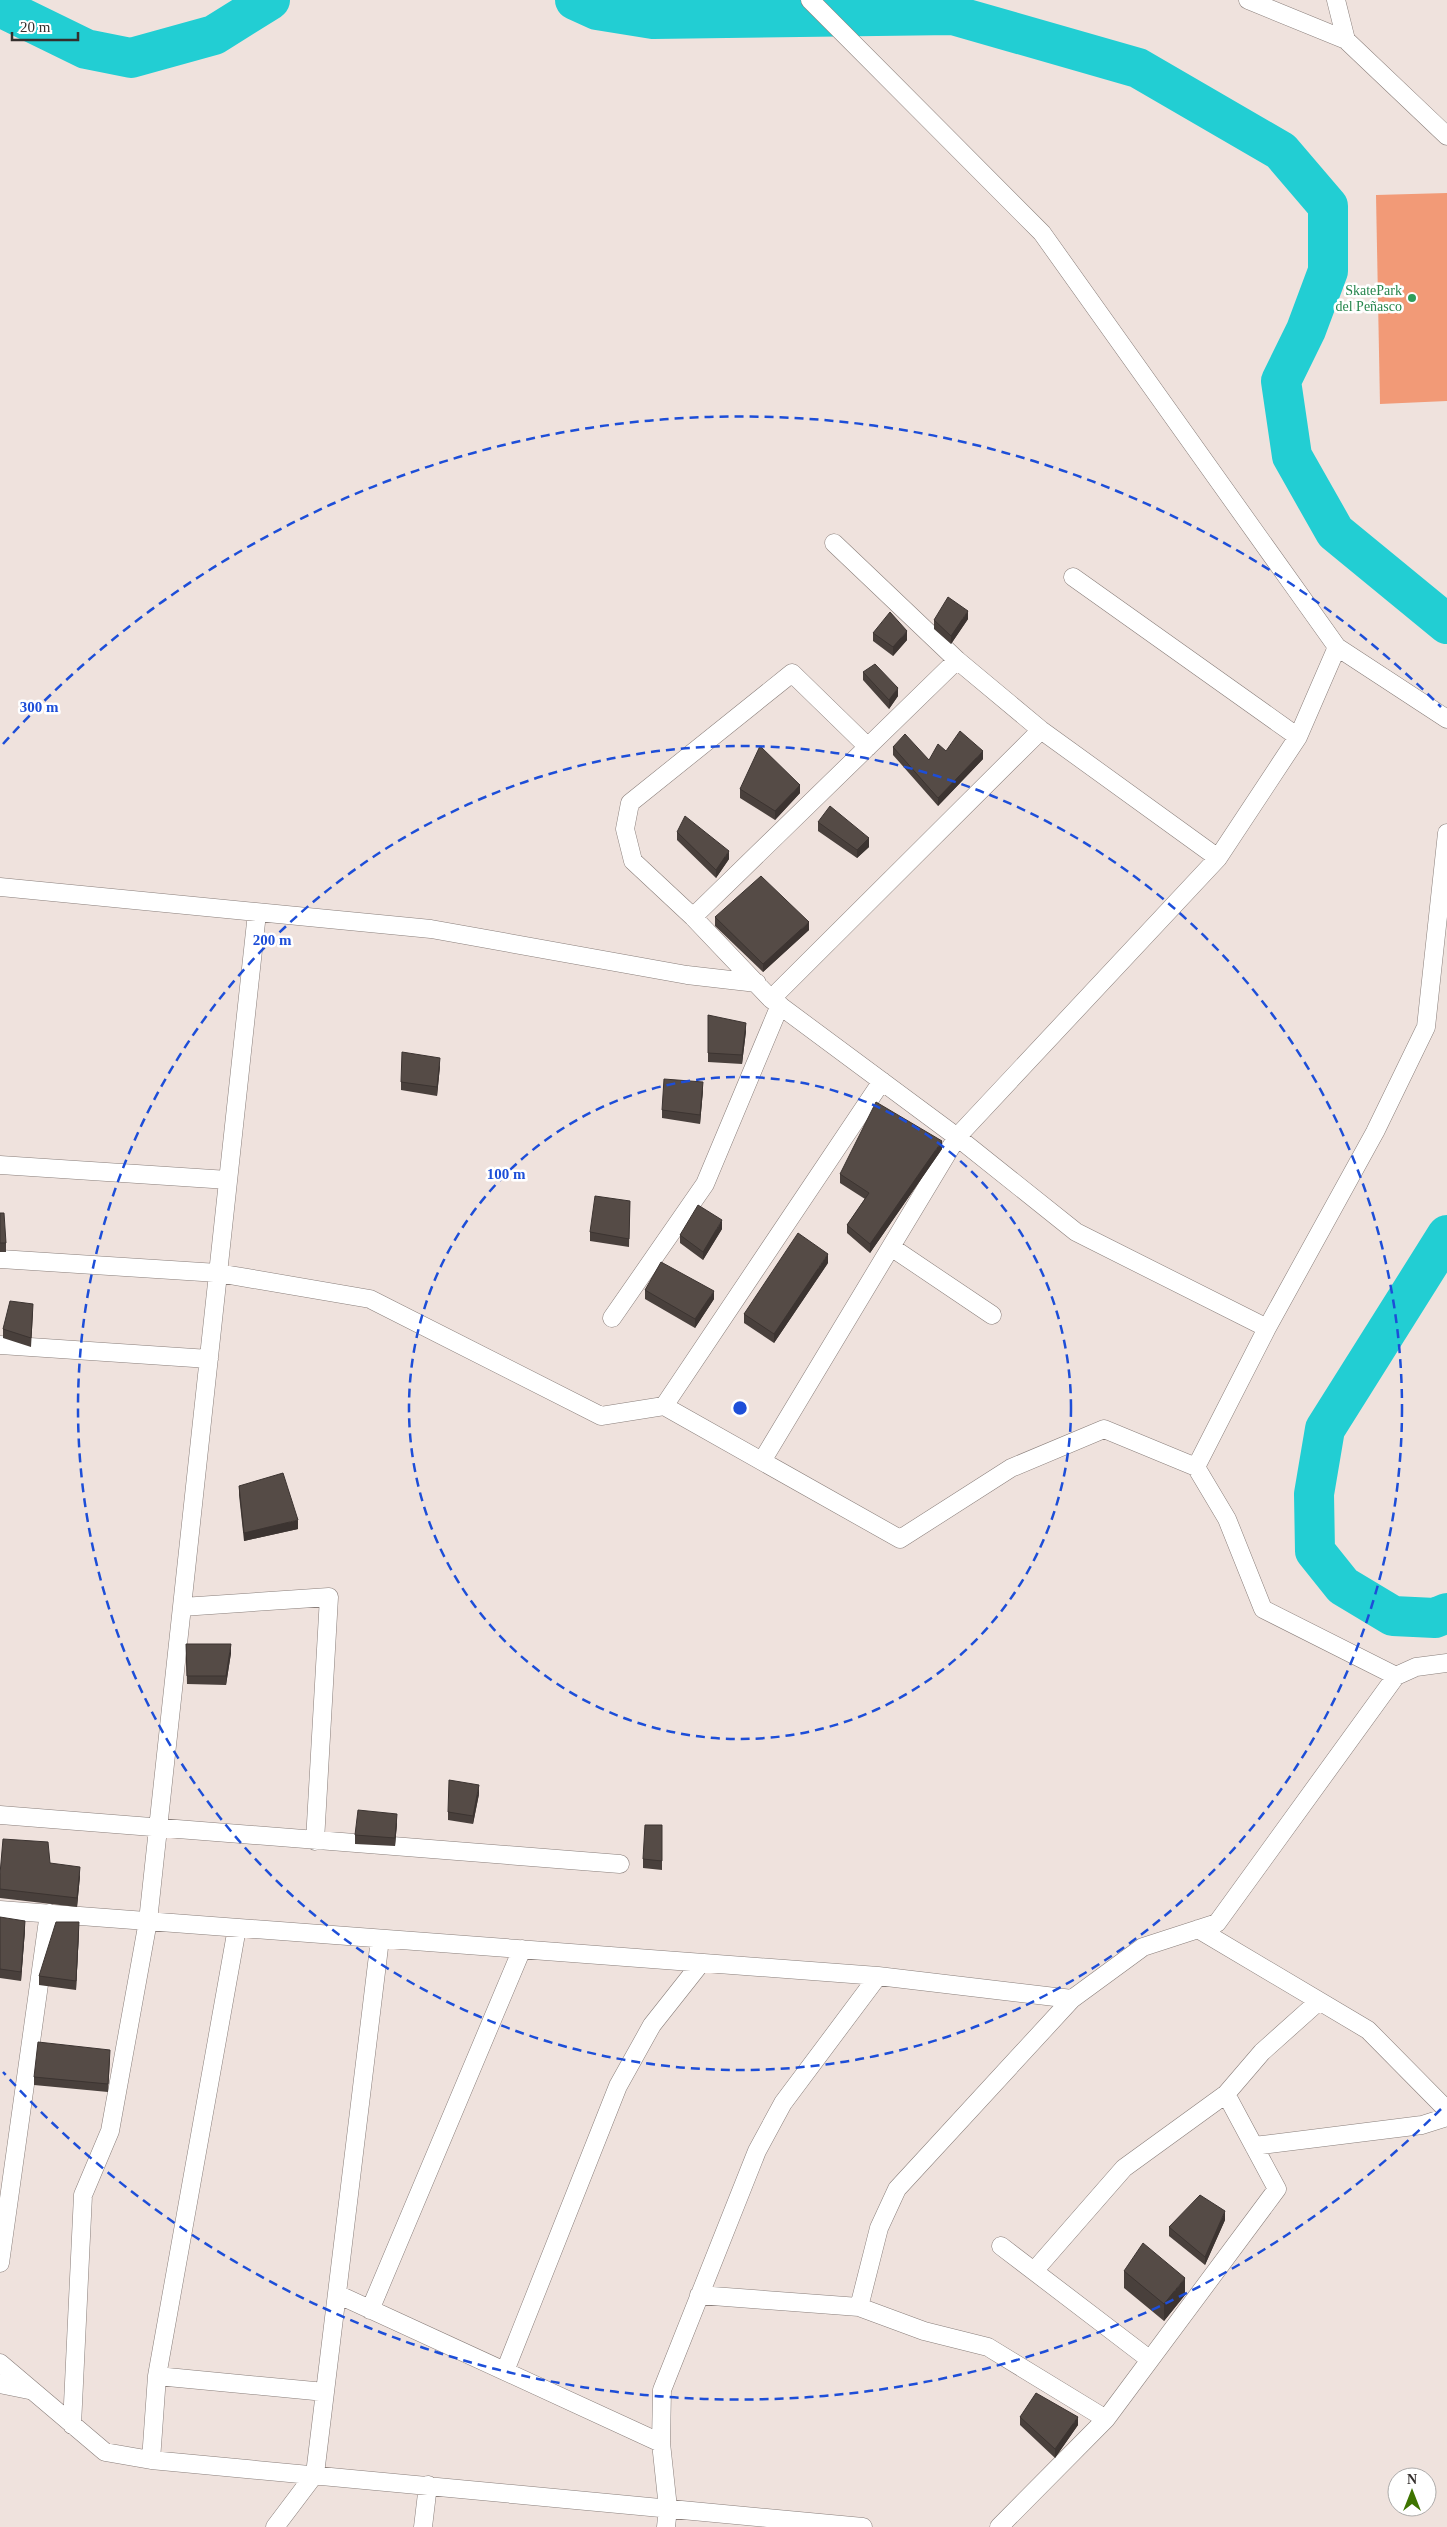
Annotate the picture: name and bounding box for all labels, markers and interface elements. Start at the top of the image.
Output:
scale bar [12,10,79,42]
text: 20 m [20,19,51,35]
place label: SkatePark del Peñasco [1336,283,1402,314]
marker: SkatePark del Peñasco [1406,292,1418,304]
text: 300 m [20,699,59,715]
text: 200 m [253,932,292,948]
text: 100 m [487,1166,526,1182]
centre of rings [731,1399,749,1417]
north arrow [1387,2467,1437,2517]
text: N [1407,2472,1417,2487]

